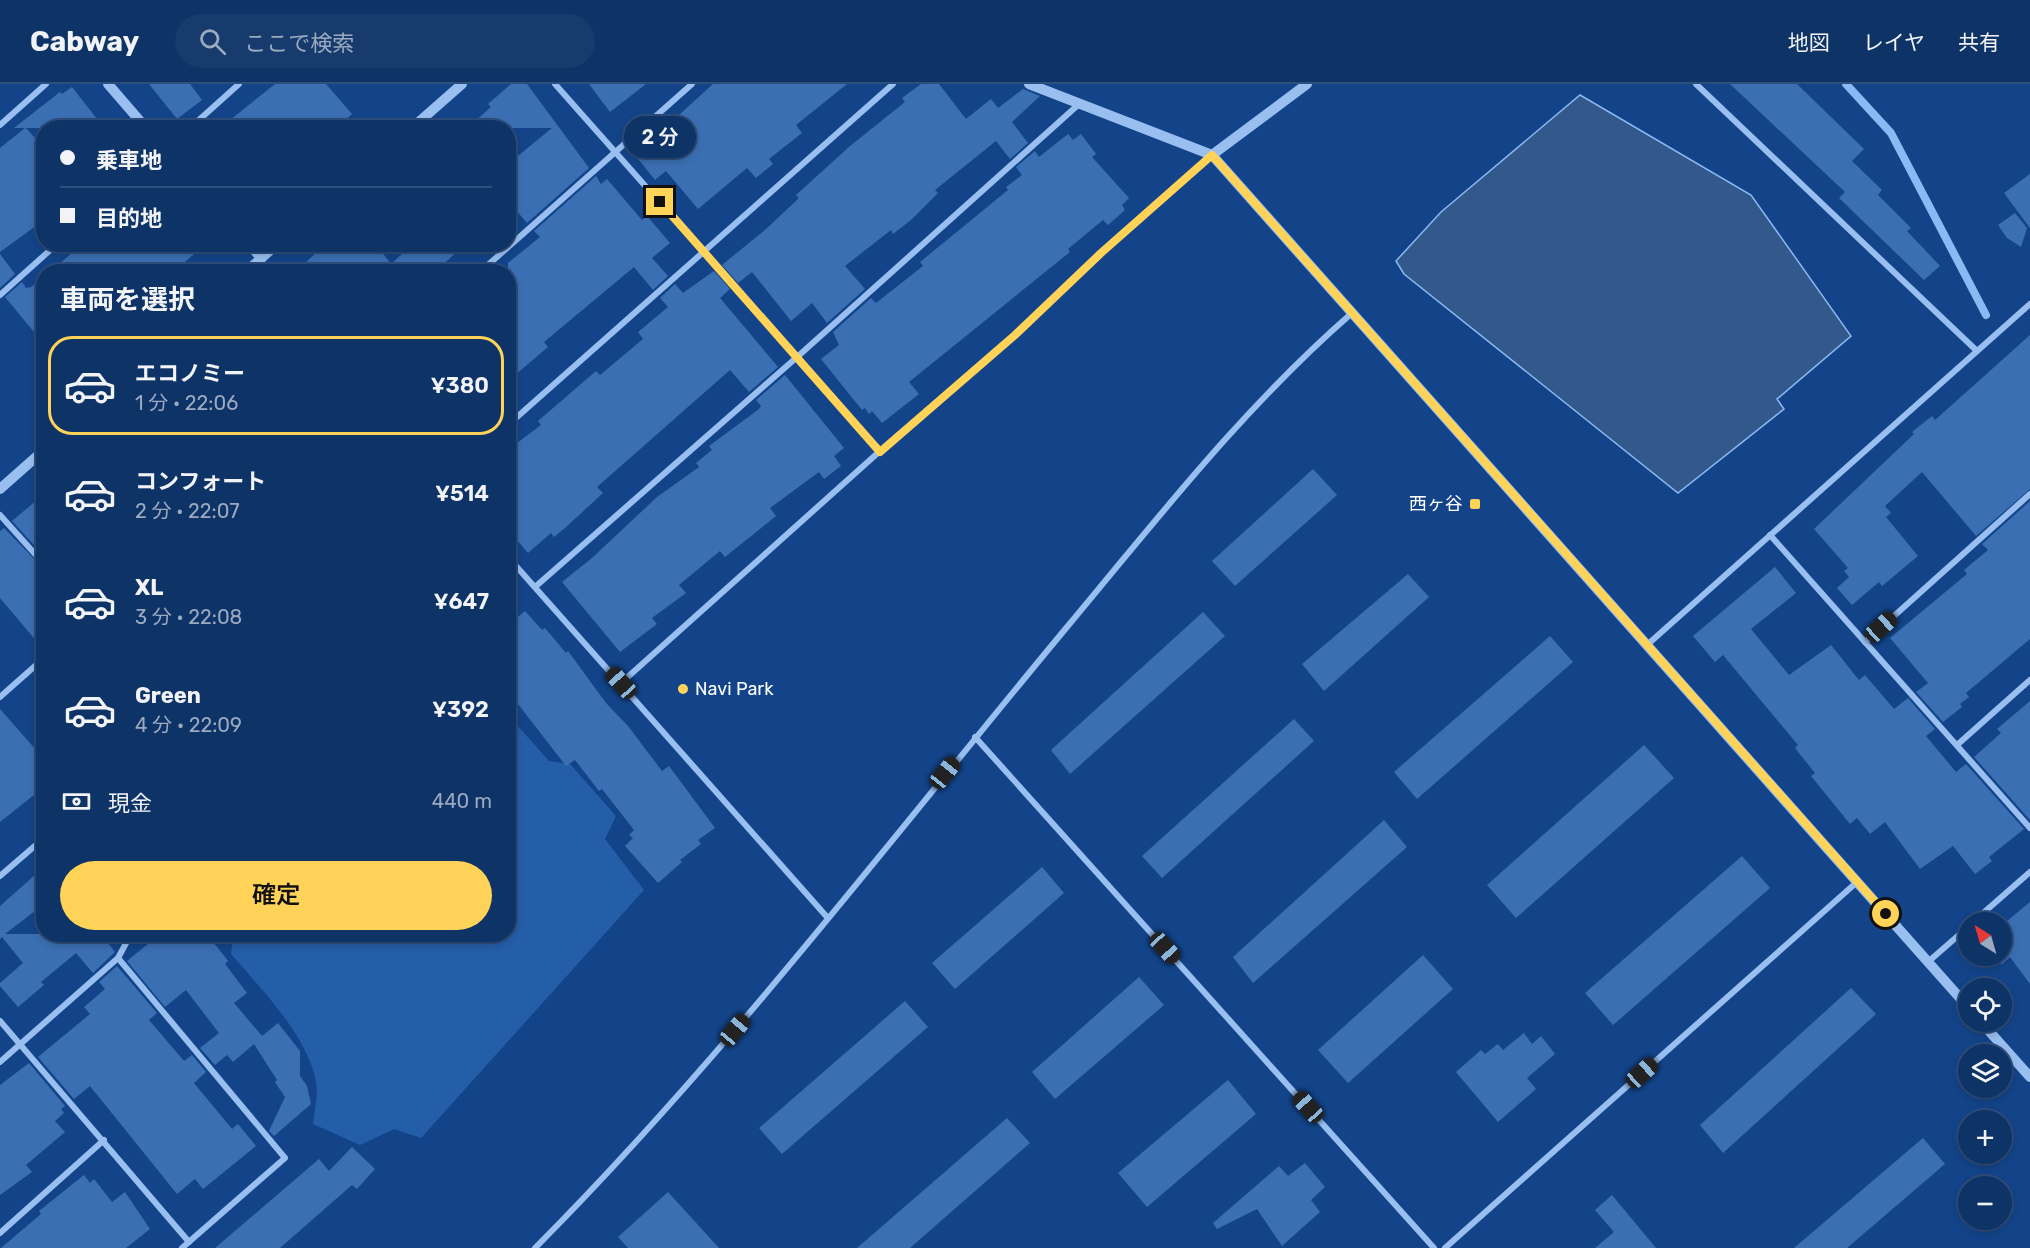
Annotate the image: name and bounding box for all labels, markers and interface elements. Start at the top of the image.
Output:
search box [175,14,595,68]
text: Cabway [30,25,139,58]
icon: search [196,25,229,58]
text: ここで検索 [244,30,354,57]
text: 地図 [1788,30,1830,55]
text: レイヤ [1863,30,1925,55]
text: 共有 [1958,30,2000,55]
callout: 2 分 [624,115,696,157]
text: 2 分 [641,125,679,149]
text: 乗車地 [96,147,162,174]
route end [646,188,673,215]
text: 目的地 [96,205,162,232]
text: 車両を選択 [60,284,195,316]
icon: car [63,359,117,413]
text: エコノミー [135,360,245,387]
text: ¥380 [431,372,489,399]
text: 1 分 · 22:06 [135,391,238,415]
icon: car [63,467,117,521]
text: コンフォート [135,468,266,495]
text: ¥514 [435,480,489,507]
place label: 西ヶ谷 [1409,493,1463,515]
marker: 西ヶ谷 [1468,497,1482,511]
text: 2 分 · 22:07 [135,499,240,523]
text: XL [135,574,163,601]
icon: car [63,575,117,629]
text: ¥647 [434,588,489,615]
text: 3 分 · 22:08 [135,605,242,629]
car [1862,608,1900,646]
car [602,664,640,702]
place label: Navi Park [695,678,774,700]
text: Green [135,682,201,709]
marker: Navi Park [676,682,690,696]
icon: car [63,683,117,737]
text: ¥392 [432,696,489,723]
text: 4 分 · 22:09 [135,713,242,737]
car [927,753,963,793]
icon: cash [60,785,93,818]
text: 440 m [432,789,492,813]
text: 現金 [108,790,152,817]
button: 確定 [60,861,492,930]
route start [1872,900,1899,927]
north arrow [1958,912,2012,966]
map controls [1958,912,2012,1230]
car [1146,929,1184,967]
button: locate [1958,978,2012,1032]
car [717,1010,753,1050]
button: layers [1958,1044,2012,1098]
car [1623,1054,1661,1092]
car [1289,1088,1327,1126]
button: + [1958,1110,2012,1164]
button: − [1958,1176,2012,1230]

